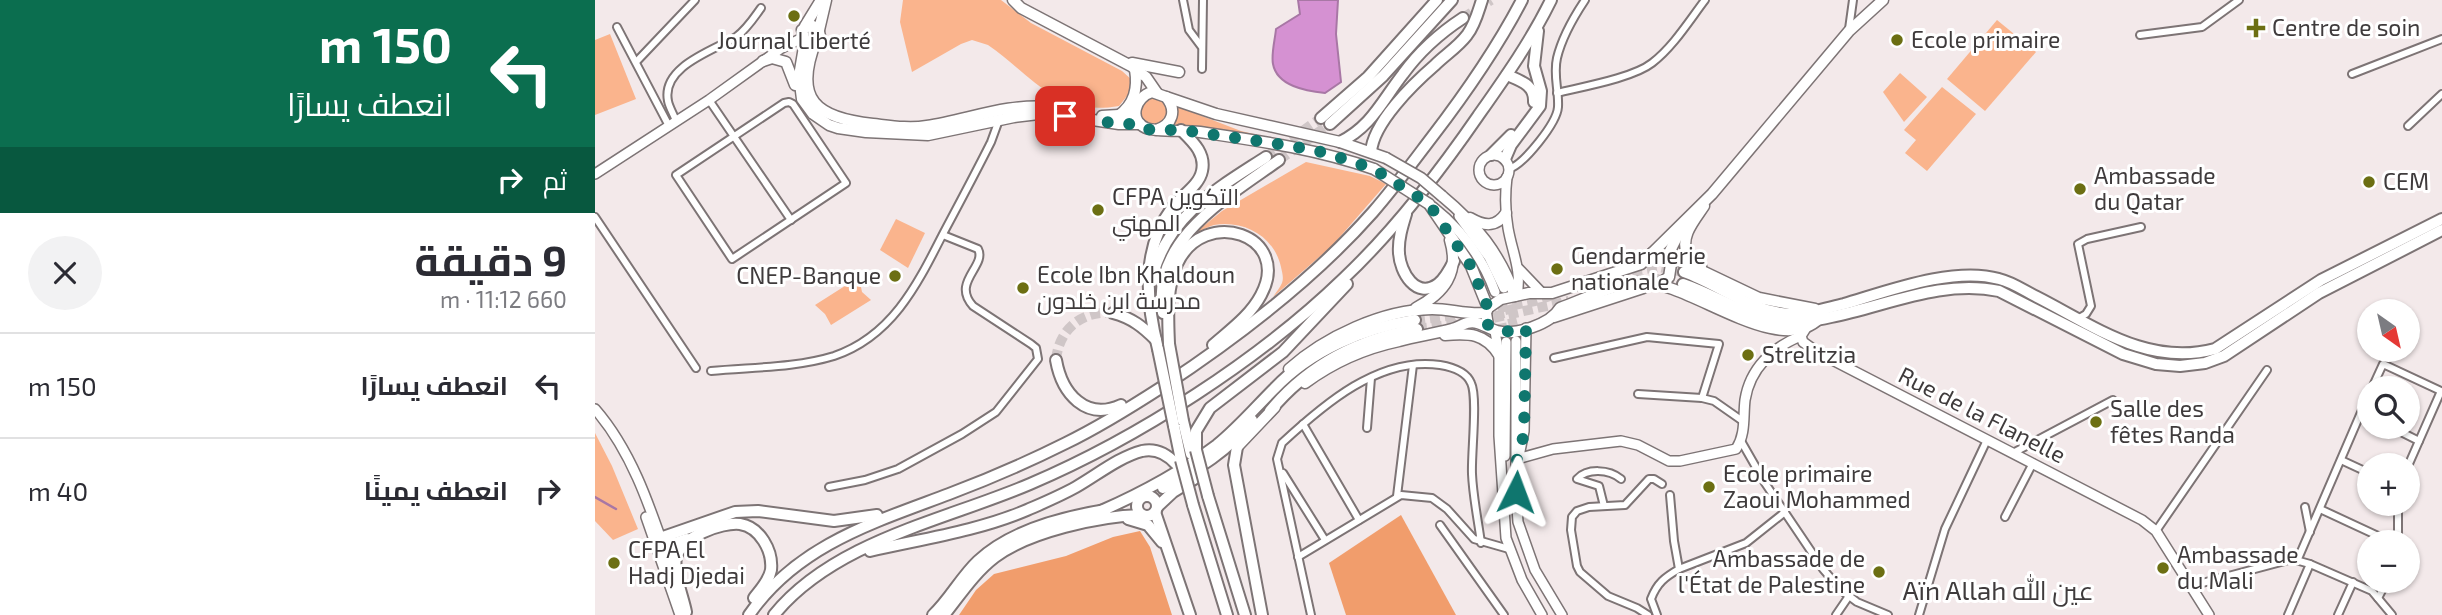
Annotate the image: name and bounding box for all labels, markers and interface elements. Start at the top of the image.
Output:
marker: Journal Liberté [786,8,802,24]
place label: Centre de soin [2272,13,2420,41]
text: 150 m [319,14,452,73]
marker: Centre de soin [2246,18,2266,38]
place label: Ecole primaire [1911,25,2060,53]
place label: Journal Liberté [717,26,871,54]
icon: left [476,28,567,119]
marker: Ecole primaire [1889,32,1905,48]
text: انعطف يسارًا [287,84,452,122]
pin [1035,86,1095,146]
icon: arrive [1046,97,1084,135]
icon: right [491,161,529,199]
place label: Ambassade du Qatar [2094,161,2216,215]
text: ثم [543,164,567,195]
place label: CEM [2383,167,2429,195]
marker: CEM [2361,174,2377,190]
marker: Ambassade du Qatar [2072,181,2088,197]
place label: CFPA التكوين المهني [1112,182,1239,241]
marker: CFPA التكوين المهني [1090,202,1106,218]
text: 9 دقيقة [414,234,567,284]
button: close [28,236,102,310]
place label: Gendarmerie nationale [1571,241,1706,295]
place label: Ecole Ibn Khaldoun مدرسة ابن خلدون [1037,260,1235,315]
place label: CNEP-Banque [736,261,881,289]
marker: Gendarmerie nationale [1549,261,1565,277]
marker: CNEP-Banque [887,268,903,284]
marker: Ecole Ibn Khaldoun مدرسة ابن خلدون [1015,280,1031,296]
text: 660 m · 11:12 [440,285,567,313]
north arrow [2357,299,2420,362]
map controls [2357,299,2420,593]
place label: Strelitzia [1762,340,1856,368]
marker: Strelitzia [1740,347,1756,363]
street label: Rue de la Flanelle [1894,360,2071,468]
icon: left [529,367,567,405]
text: انعطف يسارًا [361,369,508,400]
text: 150 m [28,370,97,401]
button: search [2357,376,2420,439]
place label: Salle des fêtes Randa [2110,394,2235,448]
marker: Salle des fêtes Randa [2088,414,2104,430]
button: + [2357,453,2420,516]
position arrow [1479,455,1553,529]
place label: Ecole primaire Zaoui Mohammed [1723,459,1911,513]
icon: right [529,472,567,510]
text: انعطف يمينًا [364,474,508,505]
text: 40 m [28,475,88,506]
marker: Ecole primaire Zaoui Mohammed [1701,479,1717,495]
button: − [2357,530,2420,593]
place label: CFPA El Hadj Djedai [628,535,745,589]
place label: Ambassade du Mali [2177,540,2299,594]
place label: Ambassade de l'État de Palestine [1678,544,1865,598]
marker: CFPA El Hadj Djedai [606,555,622,571]
marker: Ambassade du Mali [2155,560,2171,576]
marker: Ambassade de l'État de Palestine [1871,564,1887,580]
district label: Aïn Allah عين الله [1902,574,2094,607]

